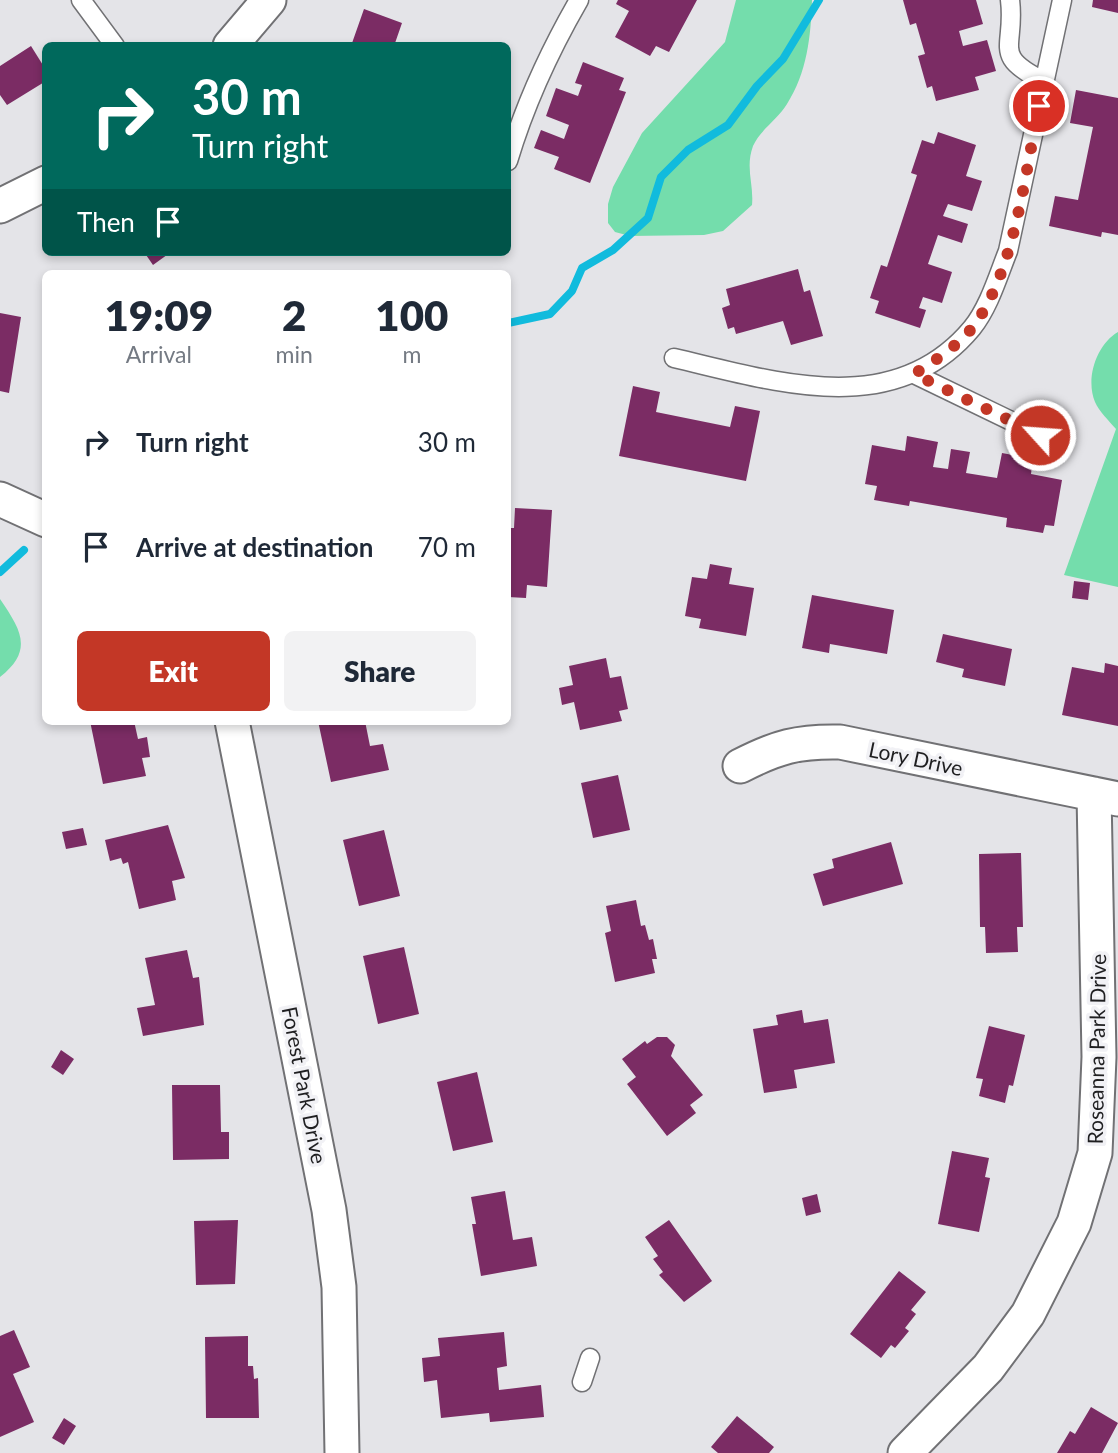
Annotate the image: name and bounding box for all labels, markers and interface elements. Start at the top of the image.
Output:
text: 30 m [192,67,302,125]
icon: right [77,70,168,161]
pin [1009,76,1069,136]
icon: arrive [1020,87,1058,125]
text: Turn right [192,126,328,165]
icon: arrive [149,203,187,241]
text: Then [77,206,135,238]
text: 19:09 [105,290,213,340]
text: 2 [282,290,306,340]
text: 100 [375,290,448,340]
text: Arrival [126,340,192,368]
text: min [276,340,313,368]
text: m [402,340,421,368]
position arrow [1003,398,1077,472]
icon: right [77,423,115,461]
text: Turn right [136,426,249,458]
text: 30 m [418,426,476,458]
icon: arrive [77,528,115,566]
text: Arrive at destination [136,531,373,563]
text: 70 m [418,531,476,563]
button: Exit [77,631,270,711]
button: Share [284,631,476,711]
street label: Lory Drive [867,736,965,780]
street label: Roseanna Park Drive [1082,953,1110,1145]
street label: Forest Park Drive [277,1004,333,1166]

